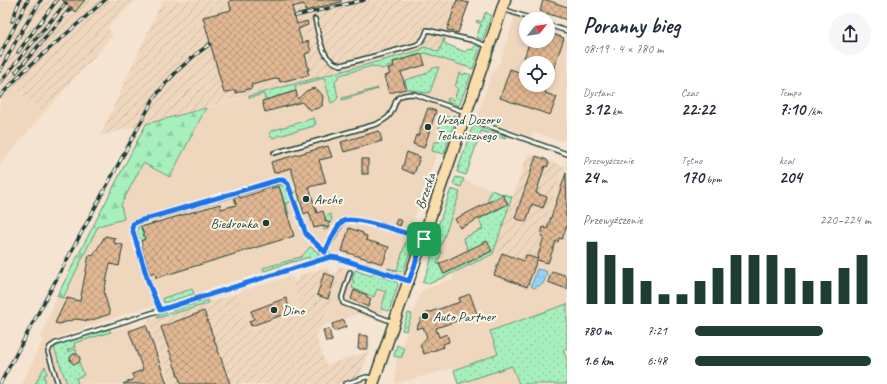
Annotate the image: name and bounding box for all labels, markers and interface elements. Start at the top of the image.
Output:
north arrow [519,12,555,48]
map controls [519,12,555,92]
text: Poranny bieg [583,12,680,40]
button: share [829,13,871,55]
text: 08:19 · 4 × 780 m [583,41,664,57]
button: locate [519,56,555,92]
text: Dystans [583,85,614,99]
text: Czas [681,85,698,99]
text: Tempo [779,85,801,99]
text: 3.12 [583,99,609,120]
text: 22:22 [681,99,715,120]
text: 7:10 [779,99,805,120]
text: km [609,104,623,118]
text: /km [805,104,822,118]
place label: Urząd Dozoru Technicznego [436,111,501,144]
marker: Urząd Dozoru Technicznego [423,122,433,132]
text: Przewyższenie [583,153,633,167]
text: Tętno [681,153,702,167]
text: kcal [779,153,794,167]
text: 24 [583,167,598,188]
text: 170 [681,167,704,188]
text: 204 [779,167,802,188]
street label: Brzeska [411,170,440,211]
text: m [598,172,607,186]
text: bpm [704,172,722,186]
place label: Arche [314,191,343,208]
marker: Arche [301,194,311,204]
text: Przewyższenie [583,212,643,228]
text: 220–224 m [820,212,871,228]
place label: Biedronka [210,215,259,232]
marker: Biedronka [261,218,271,228]
pin [407,222,441,256]
icon: arrive [413,228,435,250]
place label: Dino [282,302,306,319]
marker: Dino [269,305,279,315]
place label: Auto Partner [433,308,496,325]
marker: Auto Partner [420,311,430,321]
text: 780 m [583,323,611,339]
text: 7:21 [647,323,667,339]
text: 1.6 km [583,353,614,369]
text: 6:48 [647,353,667,369]

